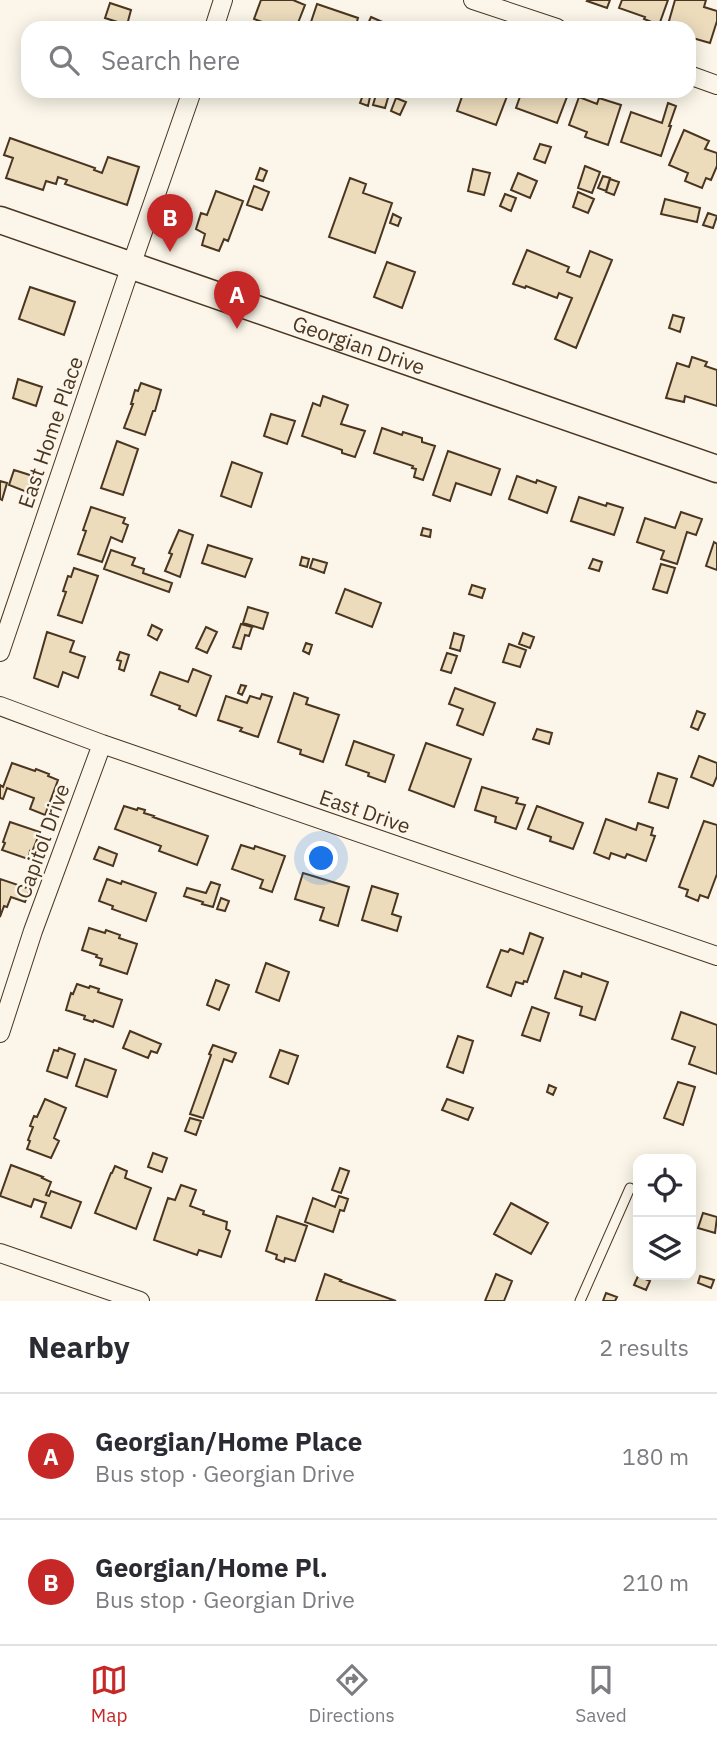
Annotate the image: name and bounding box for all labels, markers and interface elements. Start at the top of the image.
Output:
search box [21,21,696,98]
icon: search [45,41,83,79]
text: Search here [101,43,240,77]
pin: B [147,194,193,252]
pin: A [214,271,260,329]
street label: Georgian Drive [289,309,429,381]
street label: East Home Place [11,352,89,512]
street label: Capitol Drive [8,780,76,902]
street label: East Drive [316,782,414,840]
your location [304,841,338,875]
map controls [633,1154,696,1280]
button: locate [633,1154,696,1217]
button: layers [633,1217,696,1280]
text: Nearby [28,1327,130,1366]
text: 2 results [599,1332,689,1362]
text: Georgian/Home Place [95,1424,362,1458]
text: A [43,1441,59,1471]
text: 180 m [622,1441,689,1471]
text: Bus stop · Georgian Drive [95,1458,355,1488]
text: Georgian/Home Pl. [95,1550,328,1584]
text: B [43,1567,59,1597]
text: 210 m [622,1567,689,1597]
text: Bus stop · Georgian Drive [95,1584,355,1614]
tab: Map [90,1661,128,1727]
tab: Directions [308,1661,395,1727]
tab: Saved [575,1661,627,1727]

